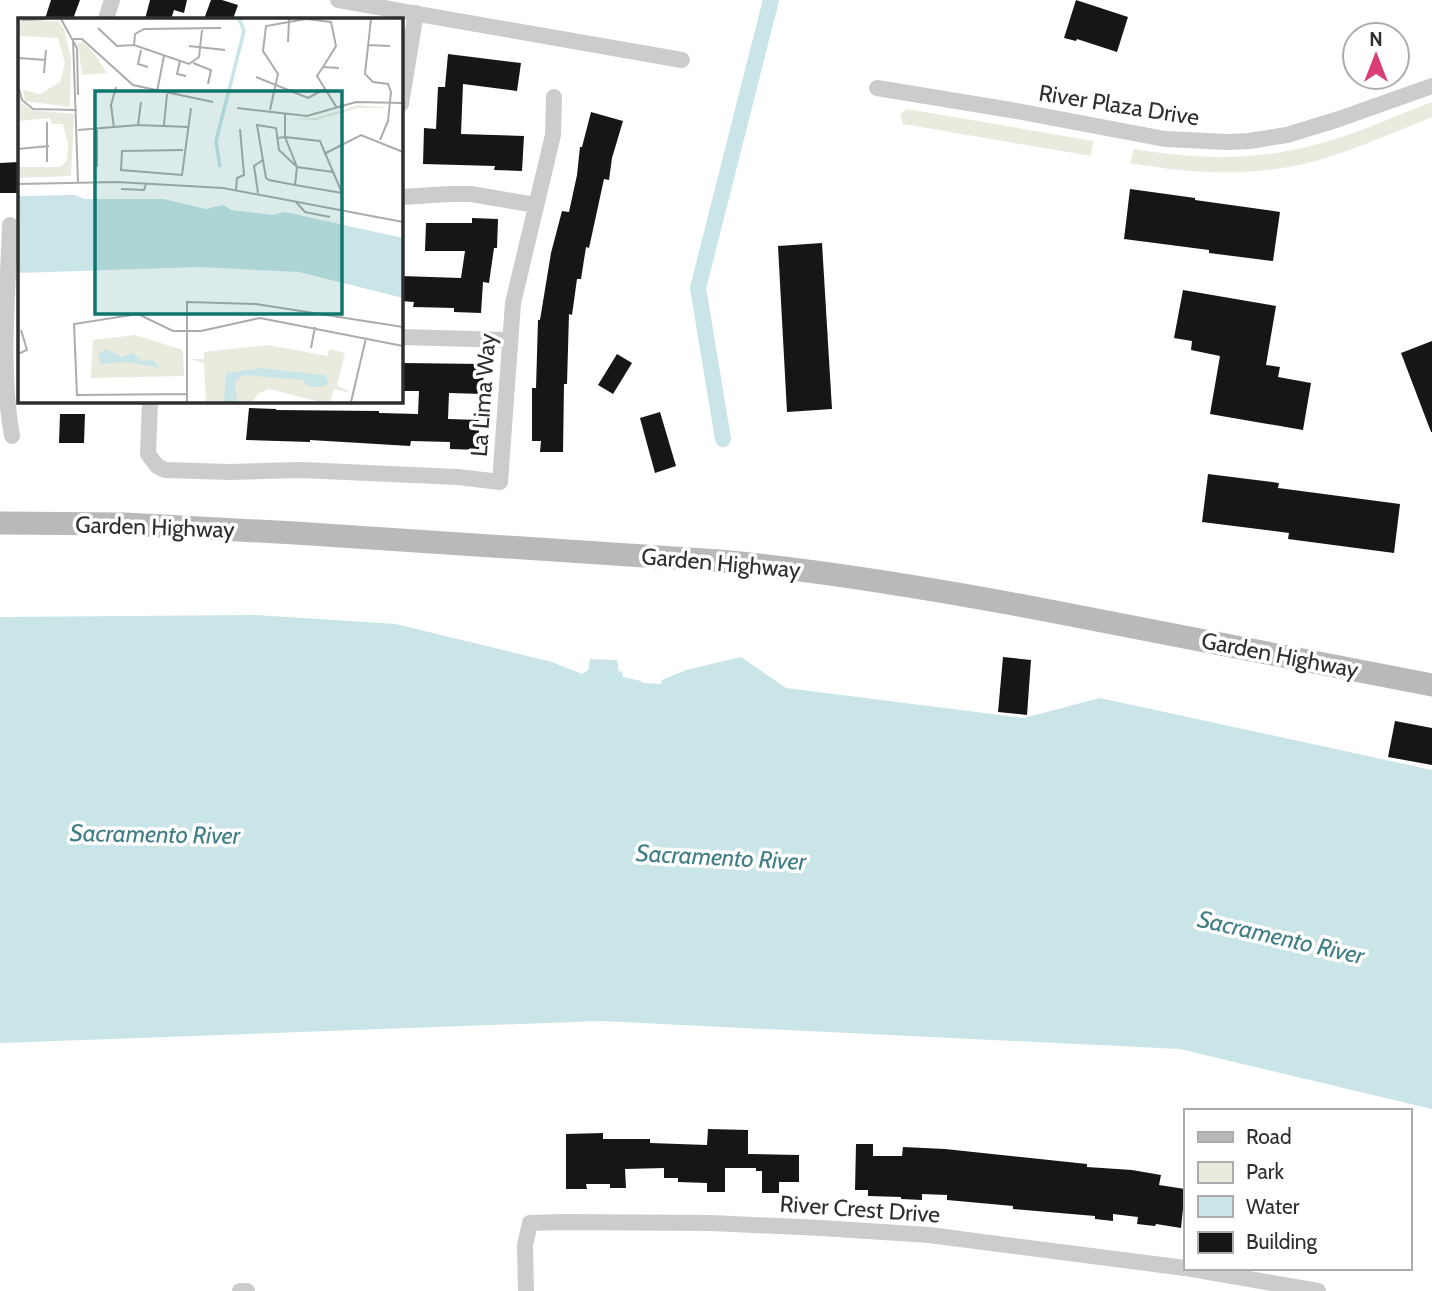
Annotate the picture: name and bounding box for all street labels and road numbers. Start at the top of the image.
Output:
street label: River Plaza Drive [1037,78,1201,132]
street label: La Lima Way [465,332,501,458]
street label: Garden Highway [75,510,236,544]
street label: Garden Highway [640,542,802,584]
street label: Garden Highway [1199,626,1361,684]
street label: River Crest Drive [779,1189,941,1229]

